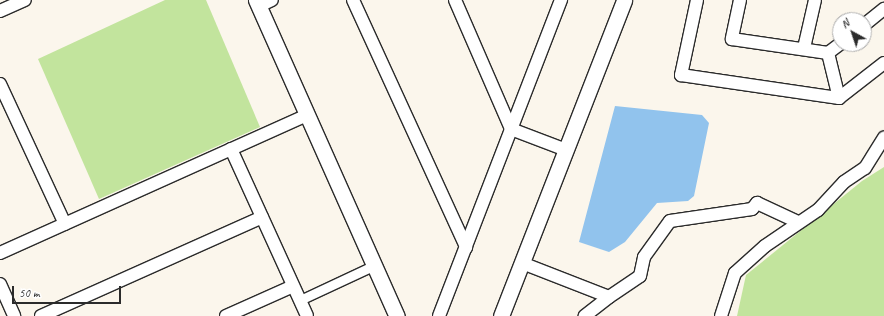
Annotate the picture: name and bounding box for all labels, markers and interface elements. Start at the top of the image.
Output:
north arrow [832,12,872,52]
text: N [838,16,852,31]
scale bar [14,278,123,304]
text: 50 m [19,285,39,301]

